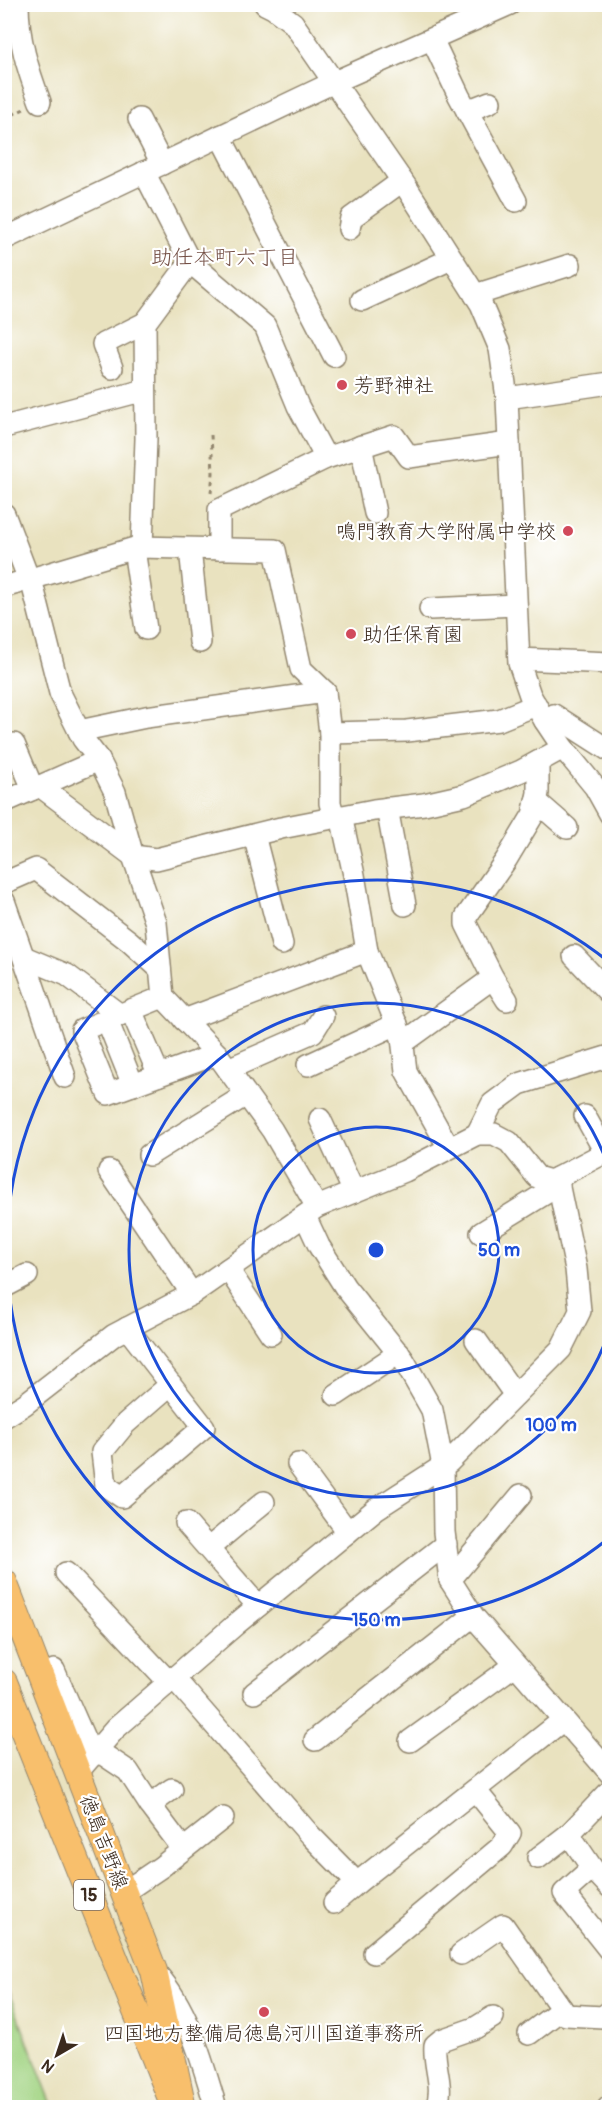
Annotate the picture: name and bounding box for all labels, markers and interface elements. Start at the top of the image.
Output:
district label: 助任本町六丁目 [152,244,299,271]
place label: 芳野神社 [354,373,434,398]
marker: 芳野神社 [335,378,349,392]
place label: 鳴門教育大学附属中学校 [336,519,556,544]
marker: 鳴門教育大学附属中学校 [561,524,575,538]
place label: 助任保育園 [363,622,463,647]
marker: 助任保育園 [344,627,358,641]
text: 50 m [478,1239,520,1262]
centre of rings [366,1240,386,1260]
text: 100 m [525,1414,577,1437]
text: 150 m [352,1609,401,1632]
street label: 徳島吉野線 [74,1791,134,1893]
road number: 15 [74,1880,104,1910]
marker: 四国地方整備局徳島河川国道事務所 [257,2005,271,2019]
place label: 四国地方整備局徳島河川国道事務所 [104,2021,424,2046]
north arrow [27,2025,87,2085]
text: N [38,2055,59,2077]

